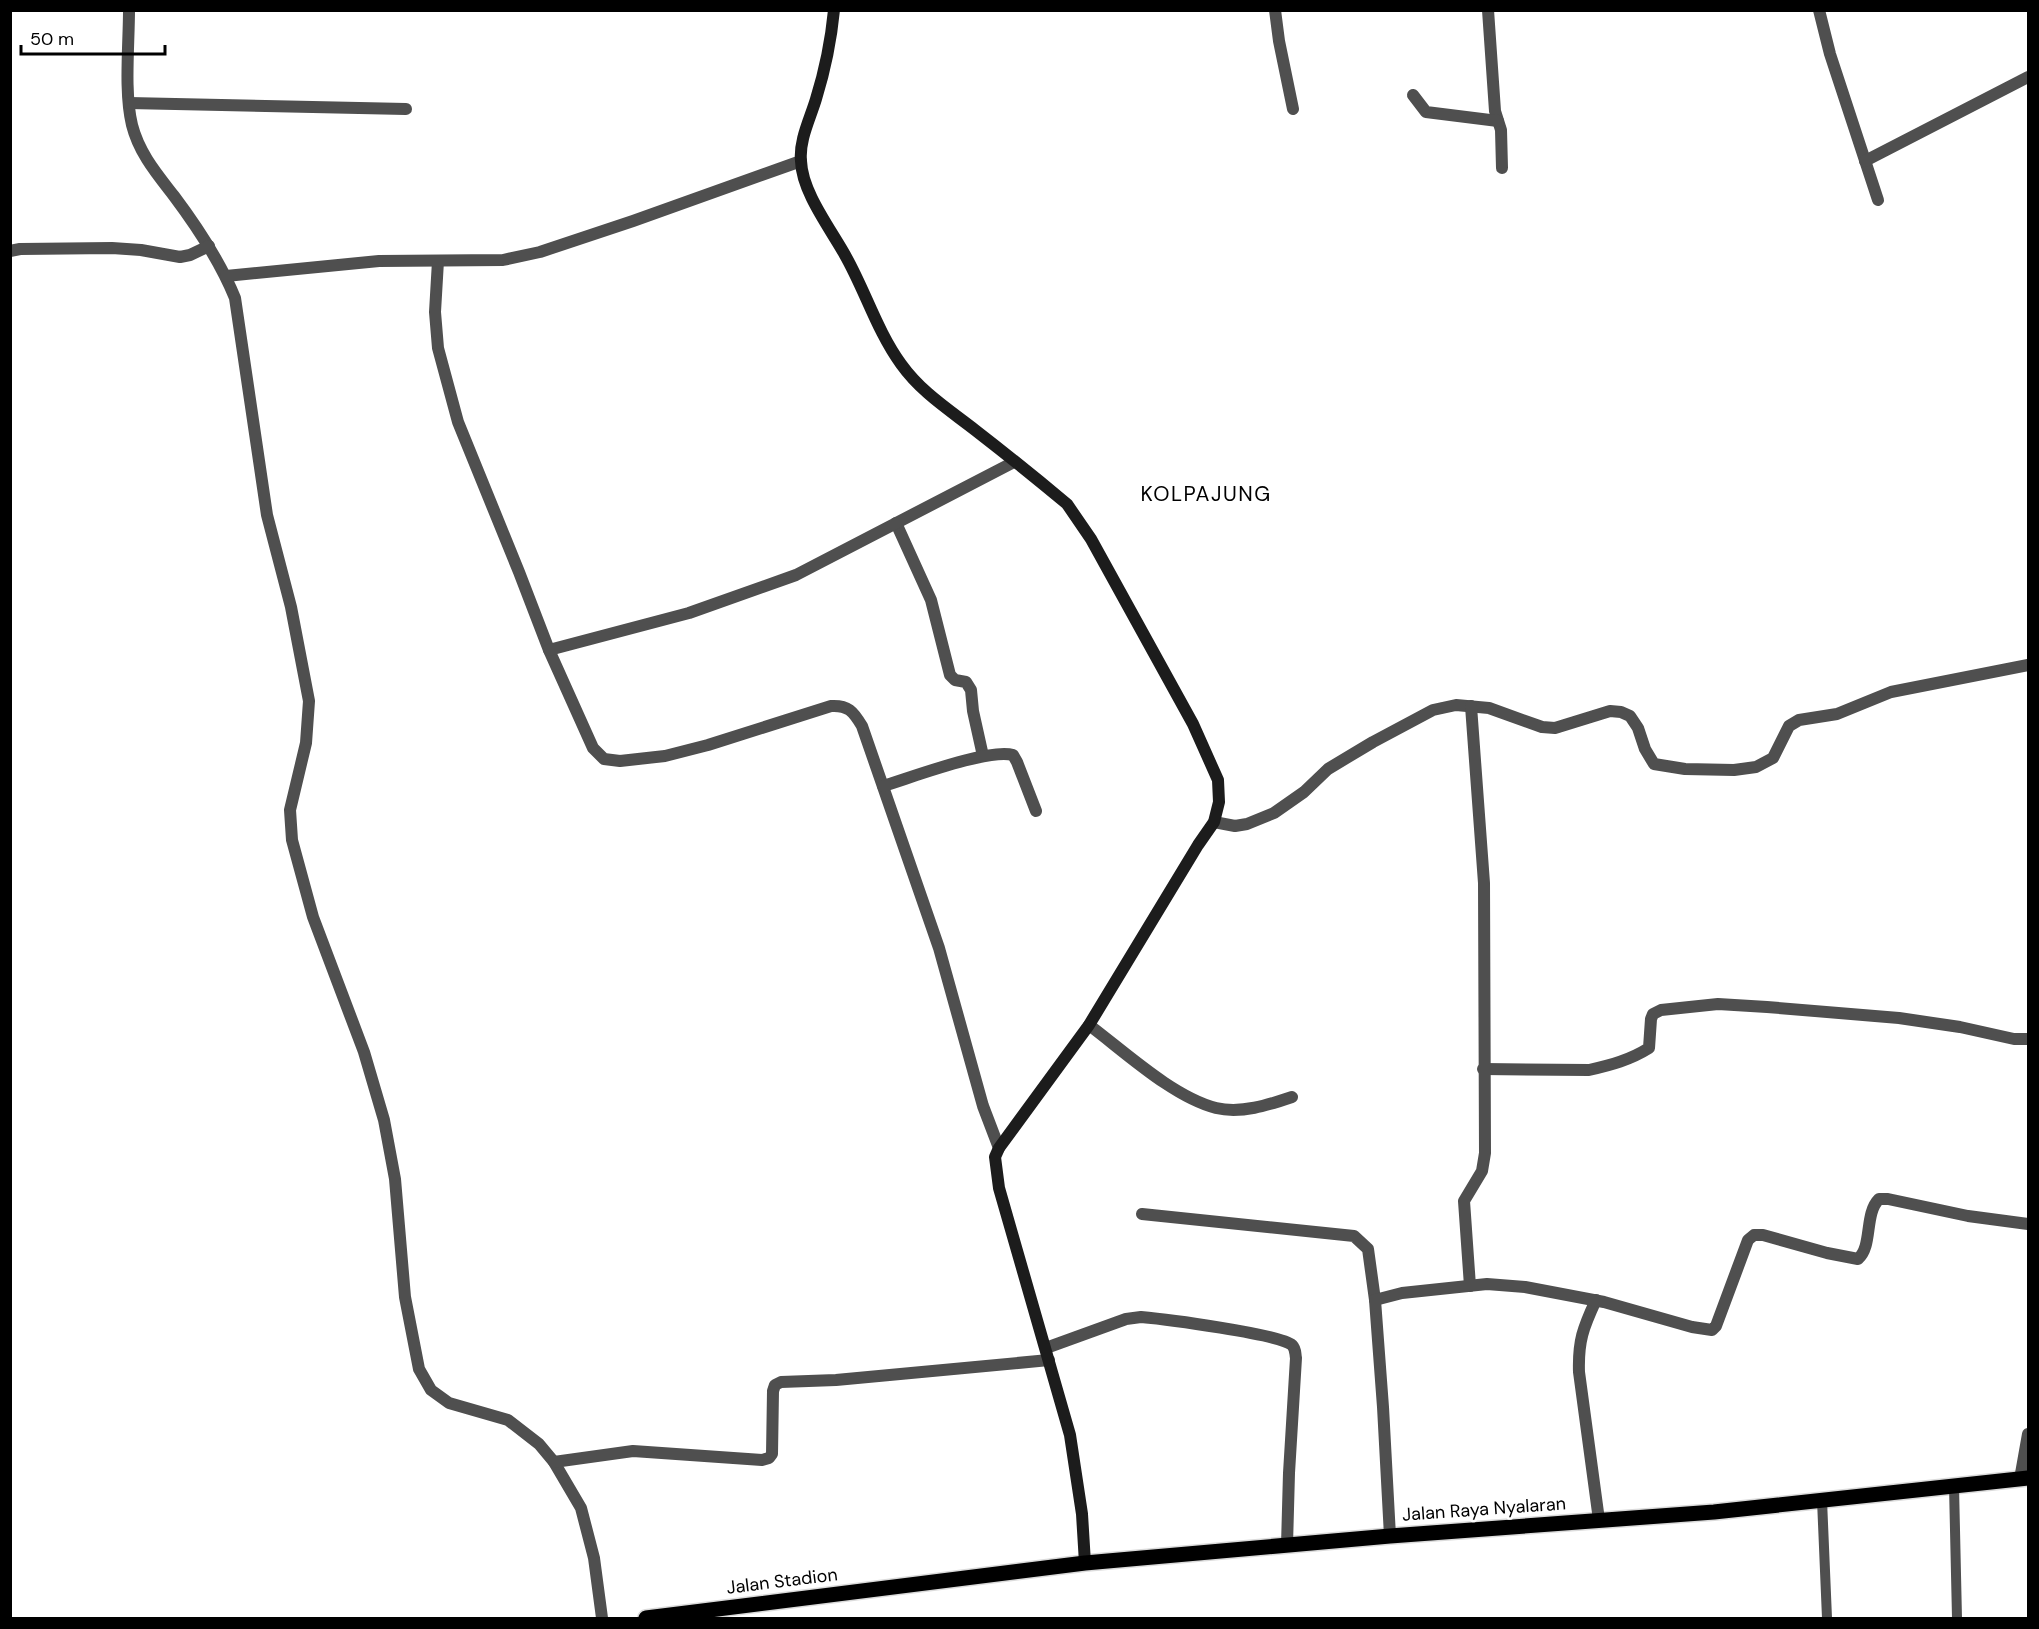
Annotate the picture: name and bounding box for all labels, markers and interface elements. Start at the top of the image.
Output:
scale bar [21,18,165,56]
text: 50 m [30,27,74,51]
district label: KOLPAJUNG [1140,480,1272,508]
street label: Jalan Raya Nyalaran [1401,1491,1567,1527]
street label: Jalan Stadion [725,1562,839,1600]

